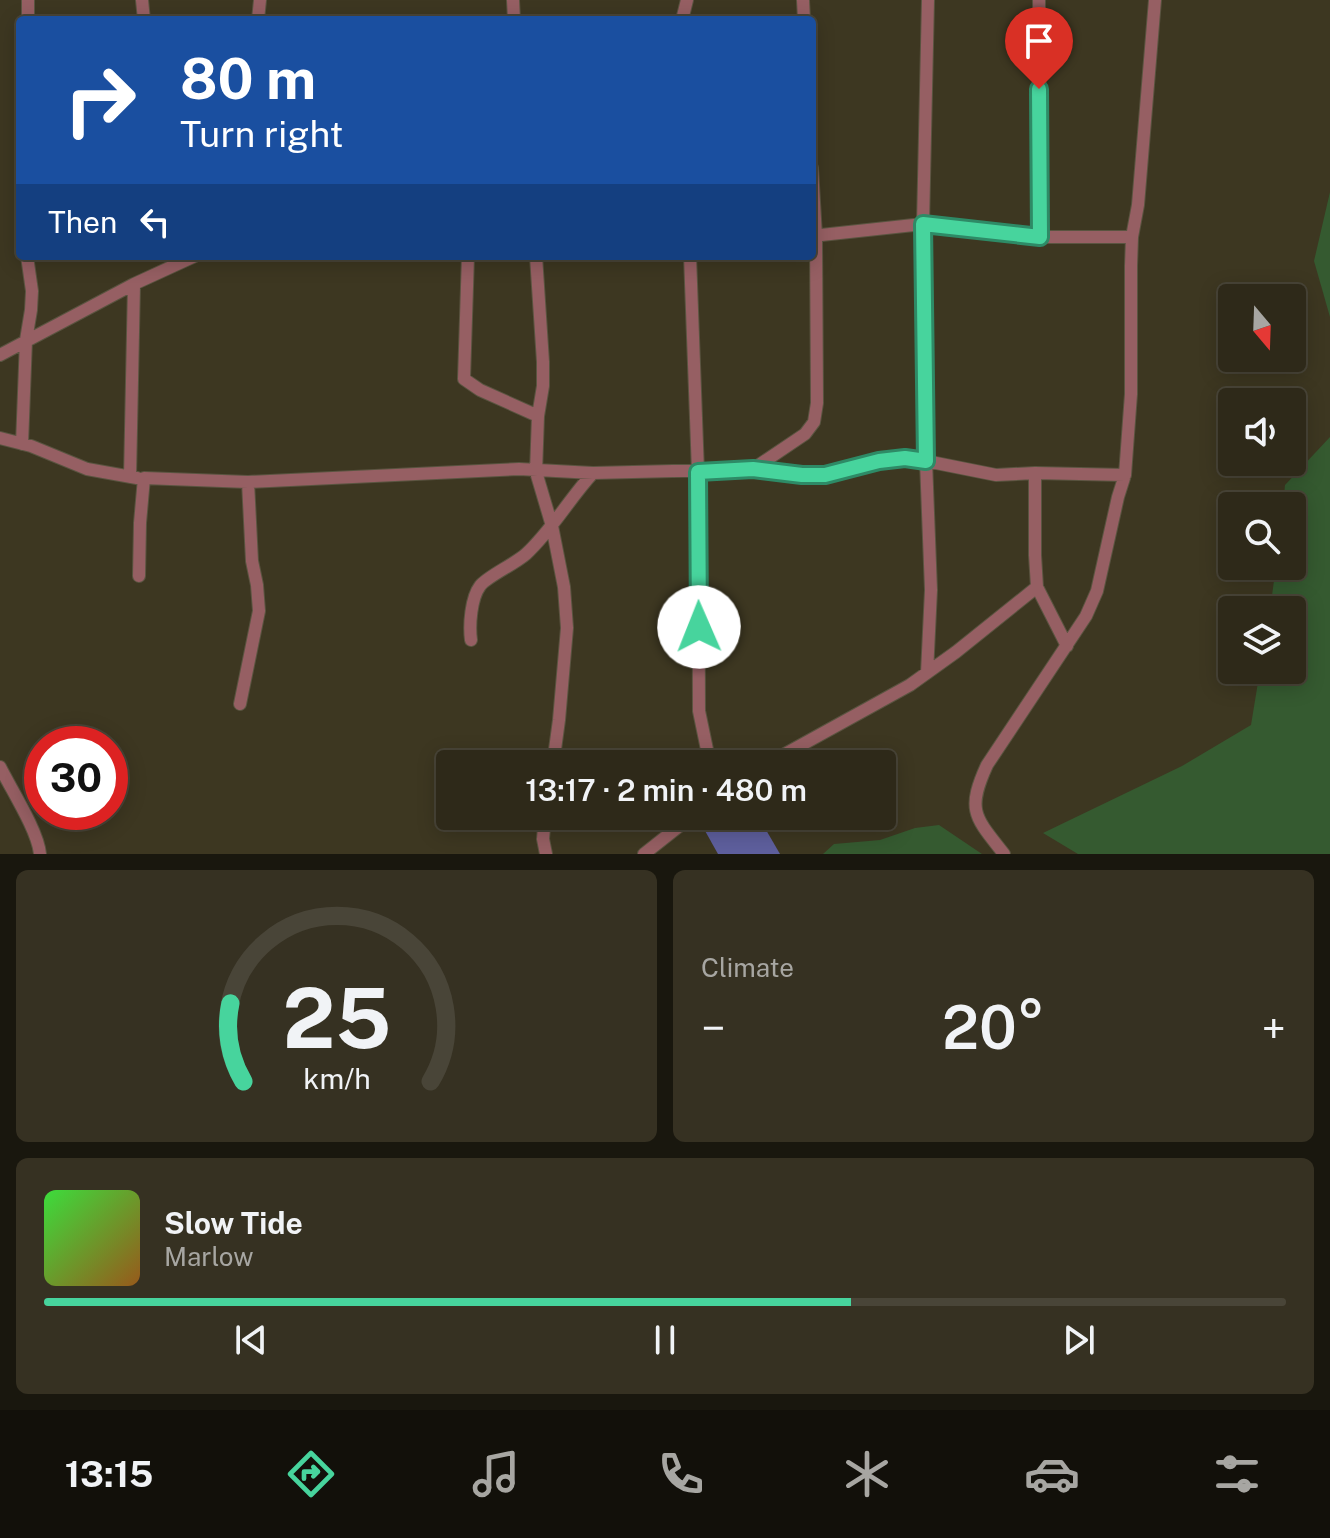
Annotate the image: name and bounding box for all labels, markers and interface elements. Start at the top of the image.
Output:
pin [1005,7,1073,89]
icon: arrive [1017,19,1061,63]
text: 80 m [180,46,316,112]
icon: right [48,48,152,152]
text: Turn right [180,113,343,155]
icon: left [133,200,177,244]
text: Then [48,204,117,240]
north arrow [1218,284,1306,372]
map controls [1218,284,1306,684]
button: sound [1218,388,1306,476]
button: search [1218,492,1306,580]
position arrow [657,585,741,669]
button: layers [1218,596,1306,684]
speed limit sign: 30 [24,726,128,830]
text: 13:17 · 2 min · 480 m [525,772,807,808]
text: Climate [701,952,794,983]
text: 25 [282,969,391,1067]
text: 20° [942,992,1045,1063]
text: − [701,1002,725,1054]
text: + [1262,1002,1286,1054]
text: km/h [303,1062,370,1095]
text: Slow Tide [164,1205,303,1241]
text: Marlow [164,1241,254,1272]
icon: previous [229,1318,273,1362]
icon: pause [643,1318,687,1362]
icon: next [1057,1318,1101,1362]
icon: directions [283,1446,339,1502]
icon: music [468,1446,524,1502]
icon: phone [653,1446,709,1502]
icon: climate [839,1446,895,1502]
icon: car [1024,1446,1080,1502]
icon: filters [1209,1446,1265,1502]
text: 13:15 [65,1453,153,1495]

